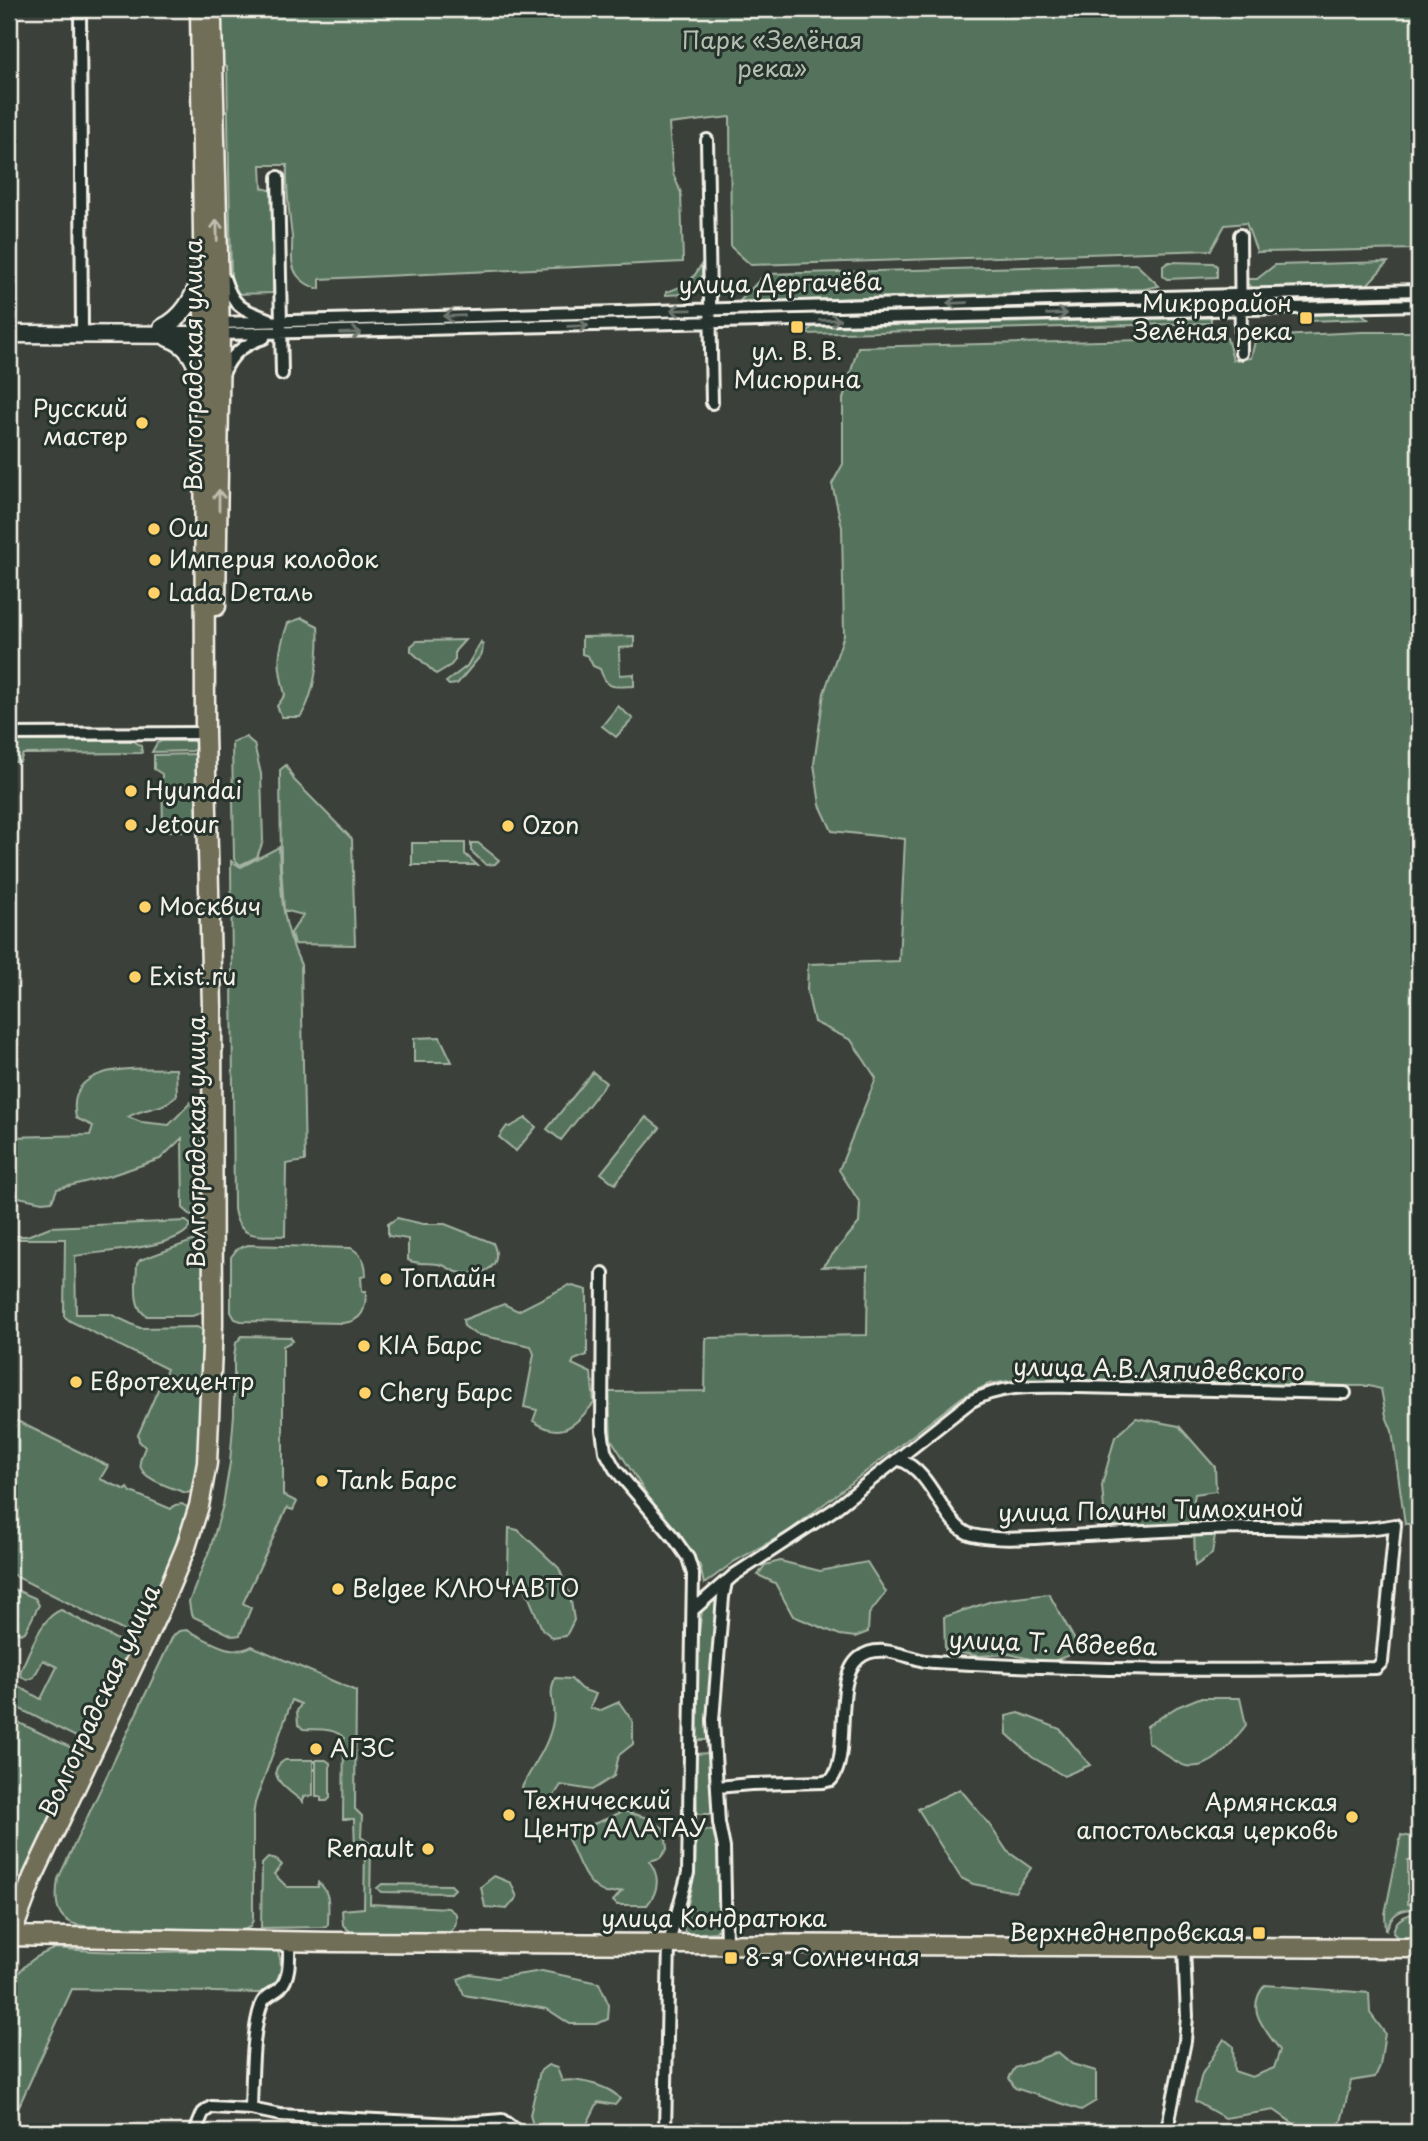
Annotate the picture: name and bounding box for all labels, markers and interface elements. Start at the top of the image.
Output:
park label: Парк «Зелёная река» [682,21,862,85]
one-way arrow [210,219,224,242]
street label: Волгоградская улица [174,239,210,491]
street label: улица Дергачёва [678,262,882,302]
place label: Микрорайон Зелёная река [1133,284,1292,348]
one-way arrow [946,296,969,309]
one-way arrow [670,303,693,316]
one-way arrow [1046,308,1069,321]
one-way arrow [442,309,465,323]
marker: Микрорайон Зелёная река [1298,310,1314,326]
one-way arrow [818,314,841,327]
marker: ул. В. В. Мисюрина [789,319,805,335]
one-way arrow [566,320,589,333]
one-way arrow [339,326,362,339]
place label: ул. В. В. Мисюрина [734,332,860,396]
place label: Русский мастер [33,389,128,453]
marker: Русский мастер [134,415,150,431]
one-way arrow [212,489,226,512]
place label: Ош [168,509,209,545]
marker: Ош [146,521,162,537]
place label: Империя колодок [169,540,379,576]
marker: Империя колодок [147,552,163,568]
place label: Lada Dеталь [168,573,313,609]
marker: Lada Dеталь [146,585,162,601]
place label: Hyundai [145,771,242,807]
marker: Hyundai [123,783,139,799]
place label: Jetour [145,805,219,841]
place label: Ozon [522,806,579,842]
marker: Jetour [123,817,139,833]
marker: Ozon [500,818,516,834]
place label: Москвич [159,887,261,923]
marker: Москвич [137,899,153,915]
place label: Exist.ru [149,957,237,993]
marker: Exist.ru [127,969,143,985]
street label: Волгоградская улица [177,1016,213,1268]
place label: Топлайн [400,1259,496,1295]
marker: Топлайн [378,1271,394,1287]
place label: KIA Барс [378,1326,482,1362]
marker: KIA Барс [356,1338,372,1354]
street label: улица А.В.Ляпидевского [1013,1347,1305,1389]
place label: Евротехцентр [90,1362,254,1398]
place label: Chery Барс [379,1373,512,1409]
marker: Евротехцентр [68,1374,84,1390]
marker: Chery Барс [357,1385,373,1401]
place label: Tank Барс [336,1461,457,1497]
marker: Tank Барс [314,1473,330,1489]
street label: улица Полины Тимохиной [998,1488,1304,1530]
place label: Belgee КЛЮЧАВТО [352,1569,580,1605]
street label: Волгоградская улица [28,1578,168,1822]
marker: Belgee КЛЮЧАВТО [330,1581,346,1597]
street label: улица Т. Авдеева [948,1620,1158,1664]
place label: АГЗС [330,1729,395,1765]
marker: АГЗС [308,1741,324,1757]
place label: Технический Центр АЛАТАУ [523,1781,706,1845]
place label: Армянская апостольская церковь [1076,1783,1338,1847]
marker: Технический Центр АЛАТАУ [501,1807,517,1823]
marker: Армянская апостольская церковь [1344,1809,1360,1825]
place label: Renault [326,1829,414,1865]
marker: Renault [420,1841,436,1857]
street label: улица Кондратюка [601,1899,827,1935]
place label: Верхнеднепровская [1009,1913,1245,1949]
marker: Верхнеднепровская [1251,1925,1267,1941]
place label: 8-я Солнечная [745,1938,920,1974]
marker: 8-я Солнечная [723,1950,739,1966]

